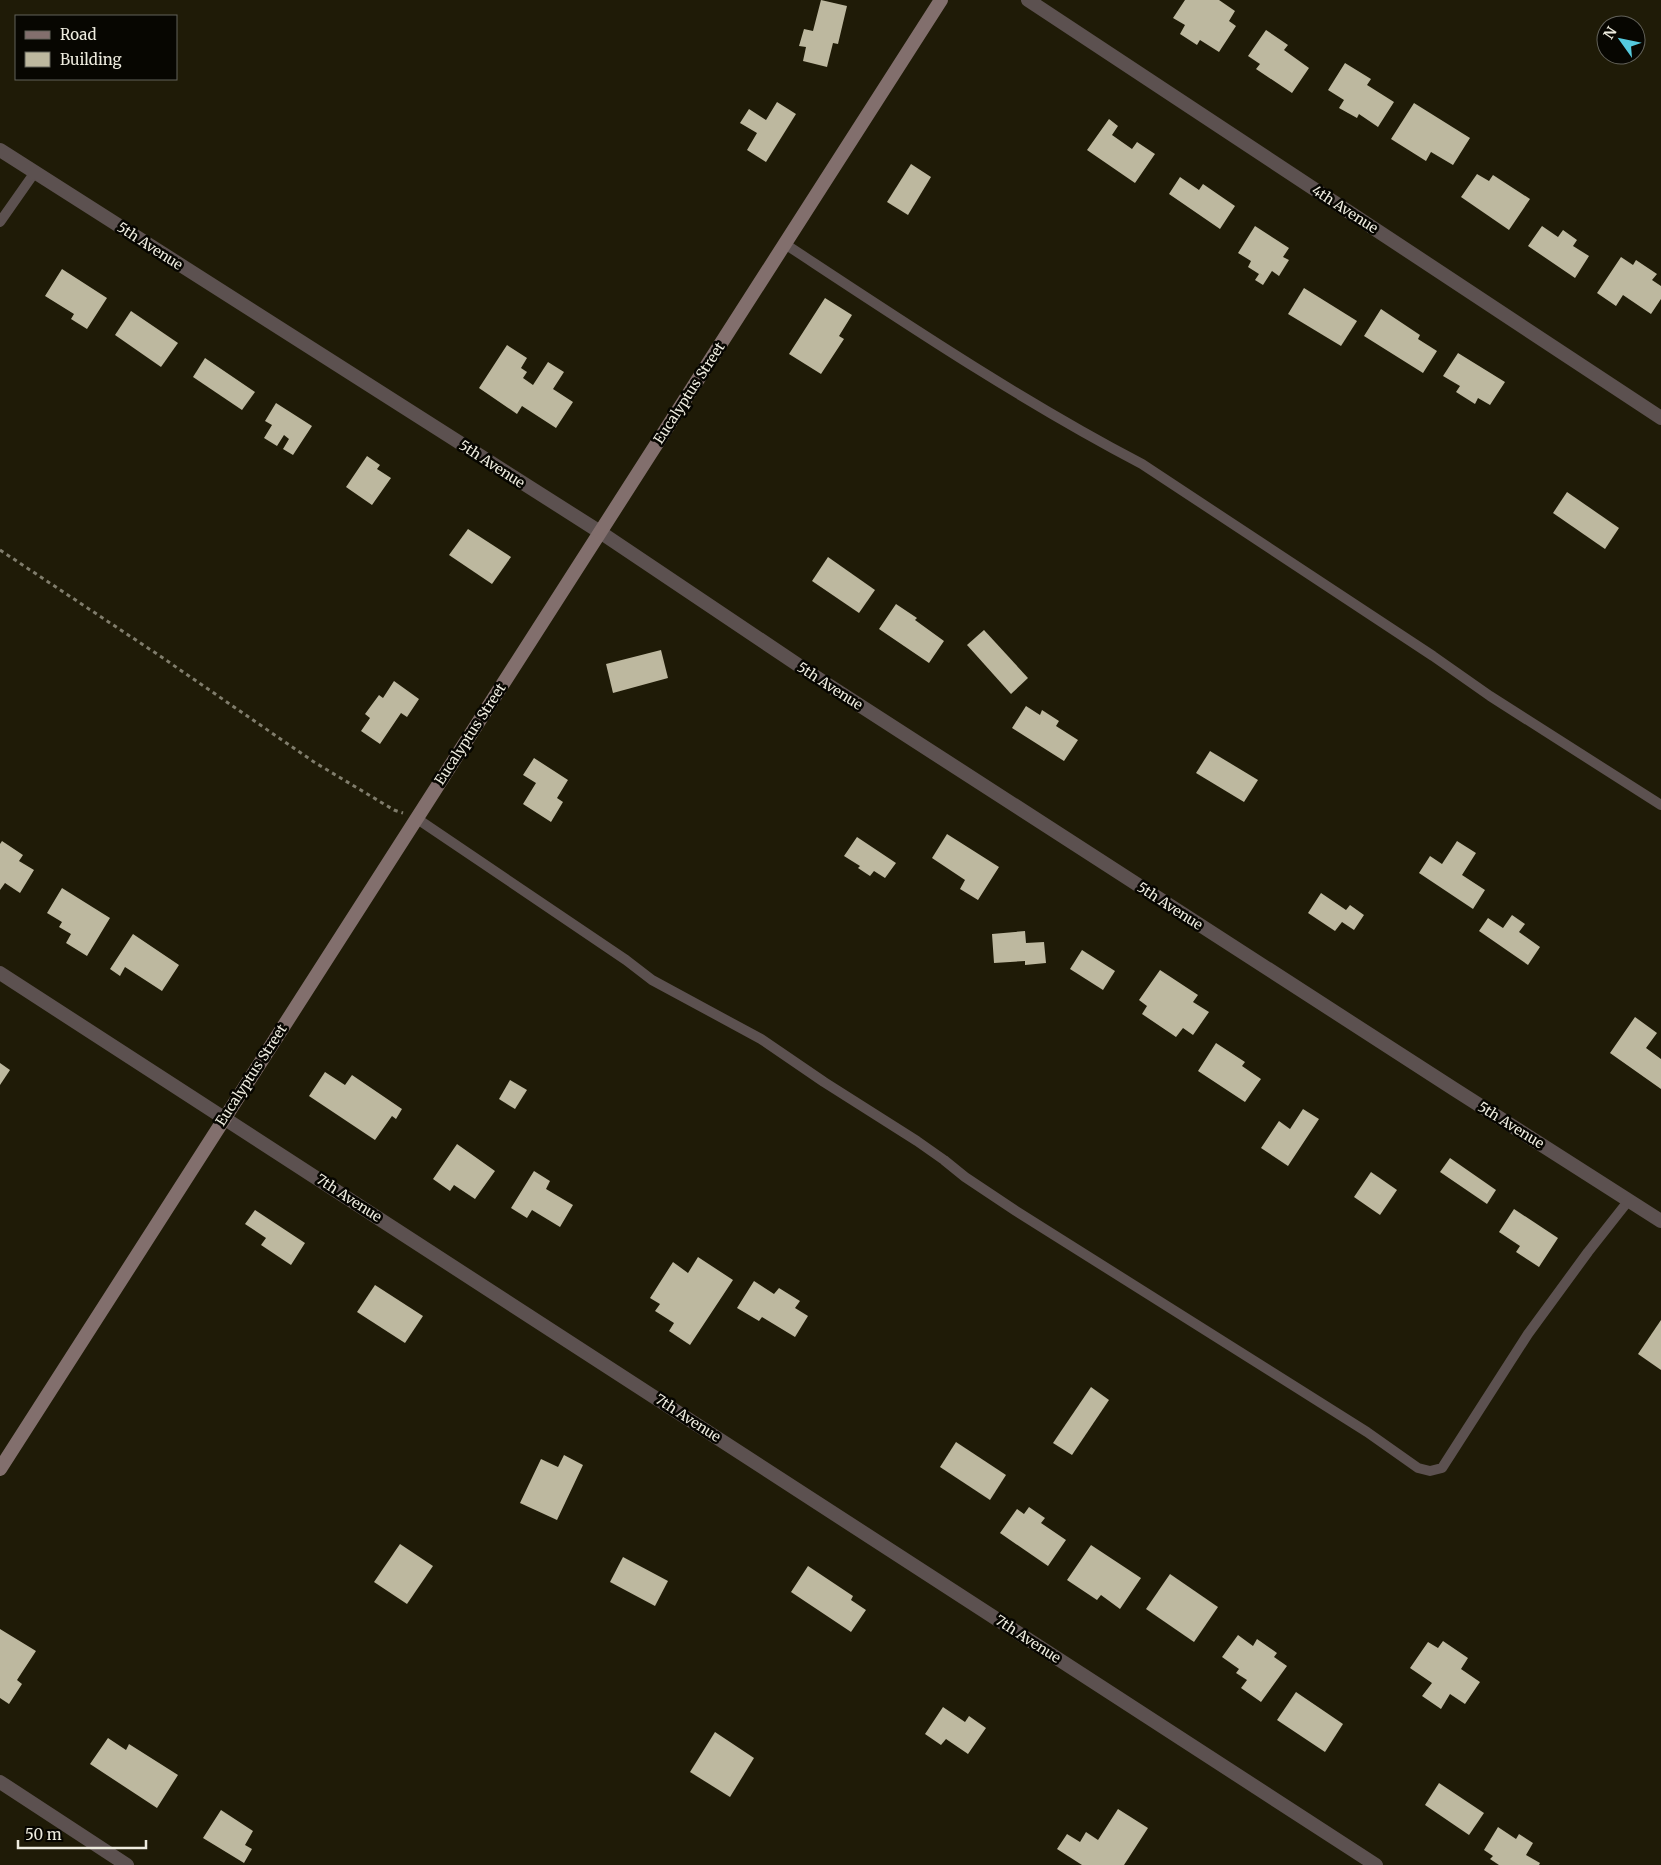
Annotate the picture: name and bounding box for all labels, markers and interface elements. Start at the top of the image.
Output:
legend [15,15,178,80]
north arrow [1596,15,1646,65]
text: N [1600,23,1621,42]
text: Road [60,25,96,44]
text: Building [60,50,122,69]
street label: 4th Avenue [1308,181,1382,237]
street label: 5th Avenue [114,218,186,274]
street label: Eucalyptus Street [649,338,729,447]
street label: 5th Avenue [456,436,528,492]
street label: 5th Avenue [794,658,866,714]
street label: Eucalyptus Street [430,679,510,788]
street label: 5th Avenue [1134,878,1206,934]
street label: Eucalyptus Street [211,1020,291,1129]
street label: 5th Avenue [1475,1098,1547,1152]
street label: 7th Avenue [313,1170,385,1226]
street label: 7th Avenue [652,1390,724,1446]
street label: 7th Avenue [992,1611,1064,1667]
scale bar [18,1818,145,1850]
text: 50 m [25,1825,62,1844]

